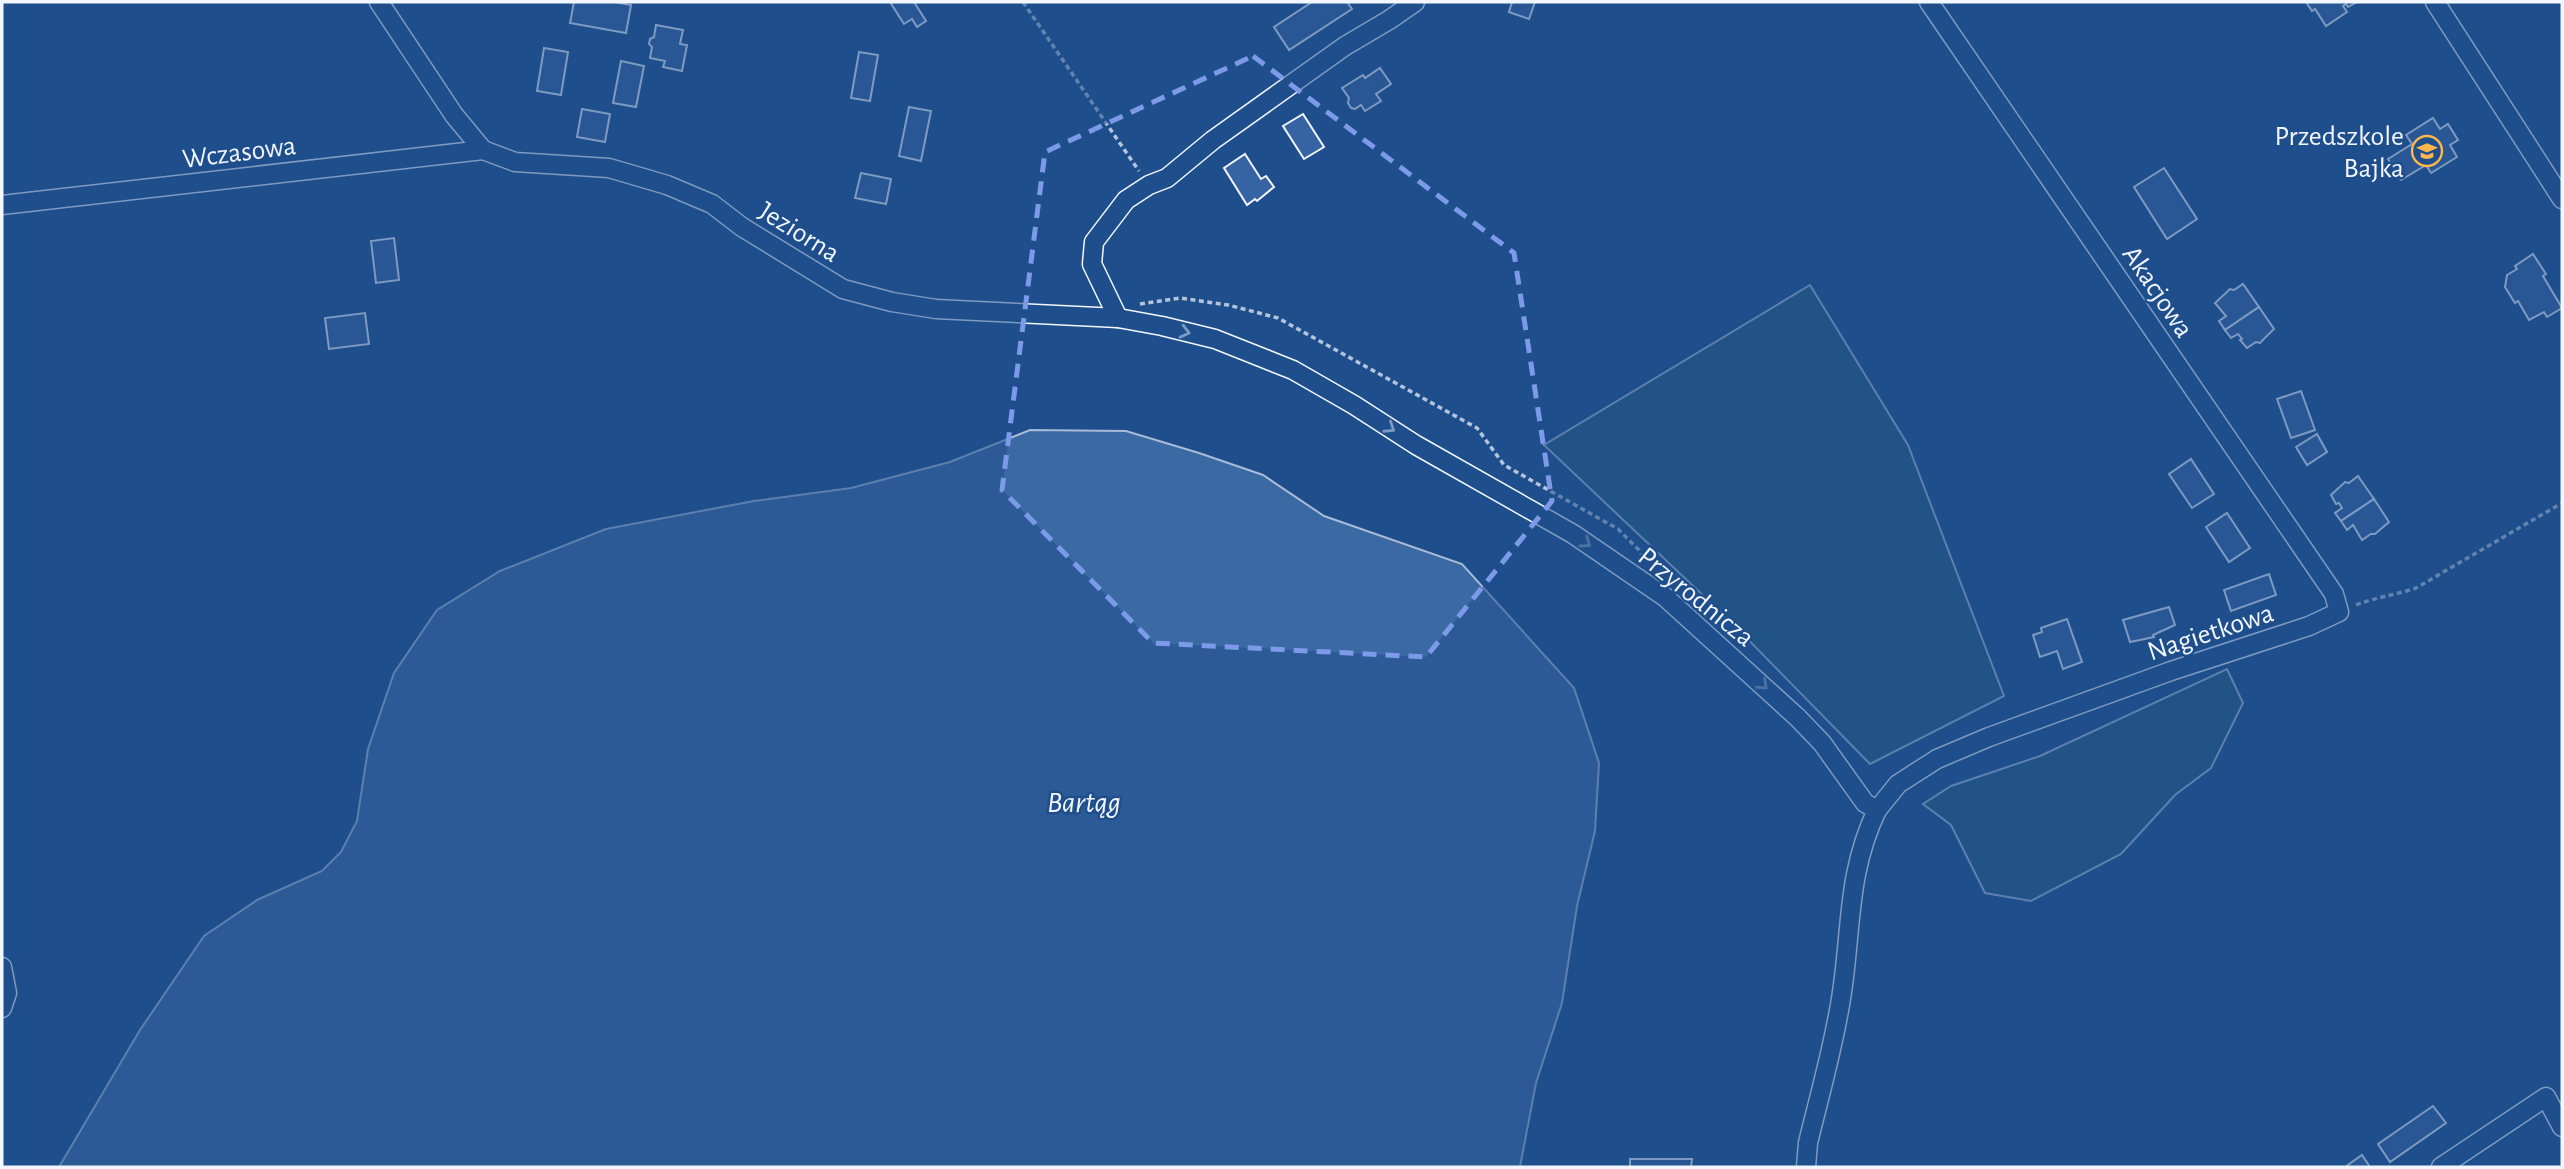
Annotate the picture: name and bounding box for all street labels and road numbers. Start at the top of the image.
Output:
street label: Wczasowa [181,132,298,174]
street label: Jeziorna [754,197,844,268]
street label: Akacjowa [2117,241,2198,343]
street label: Przyrodnicza [1632,542,1759,653]
street label: Nagietkowa [2144,599,2277,666]

